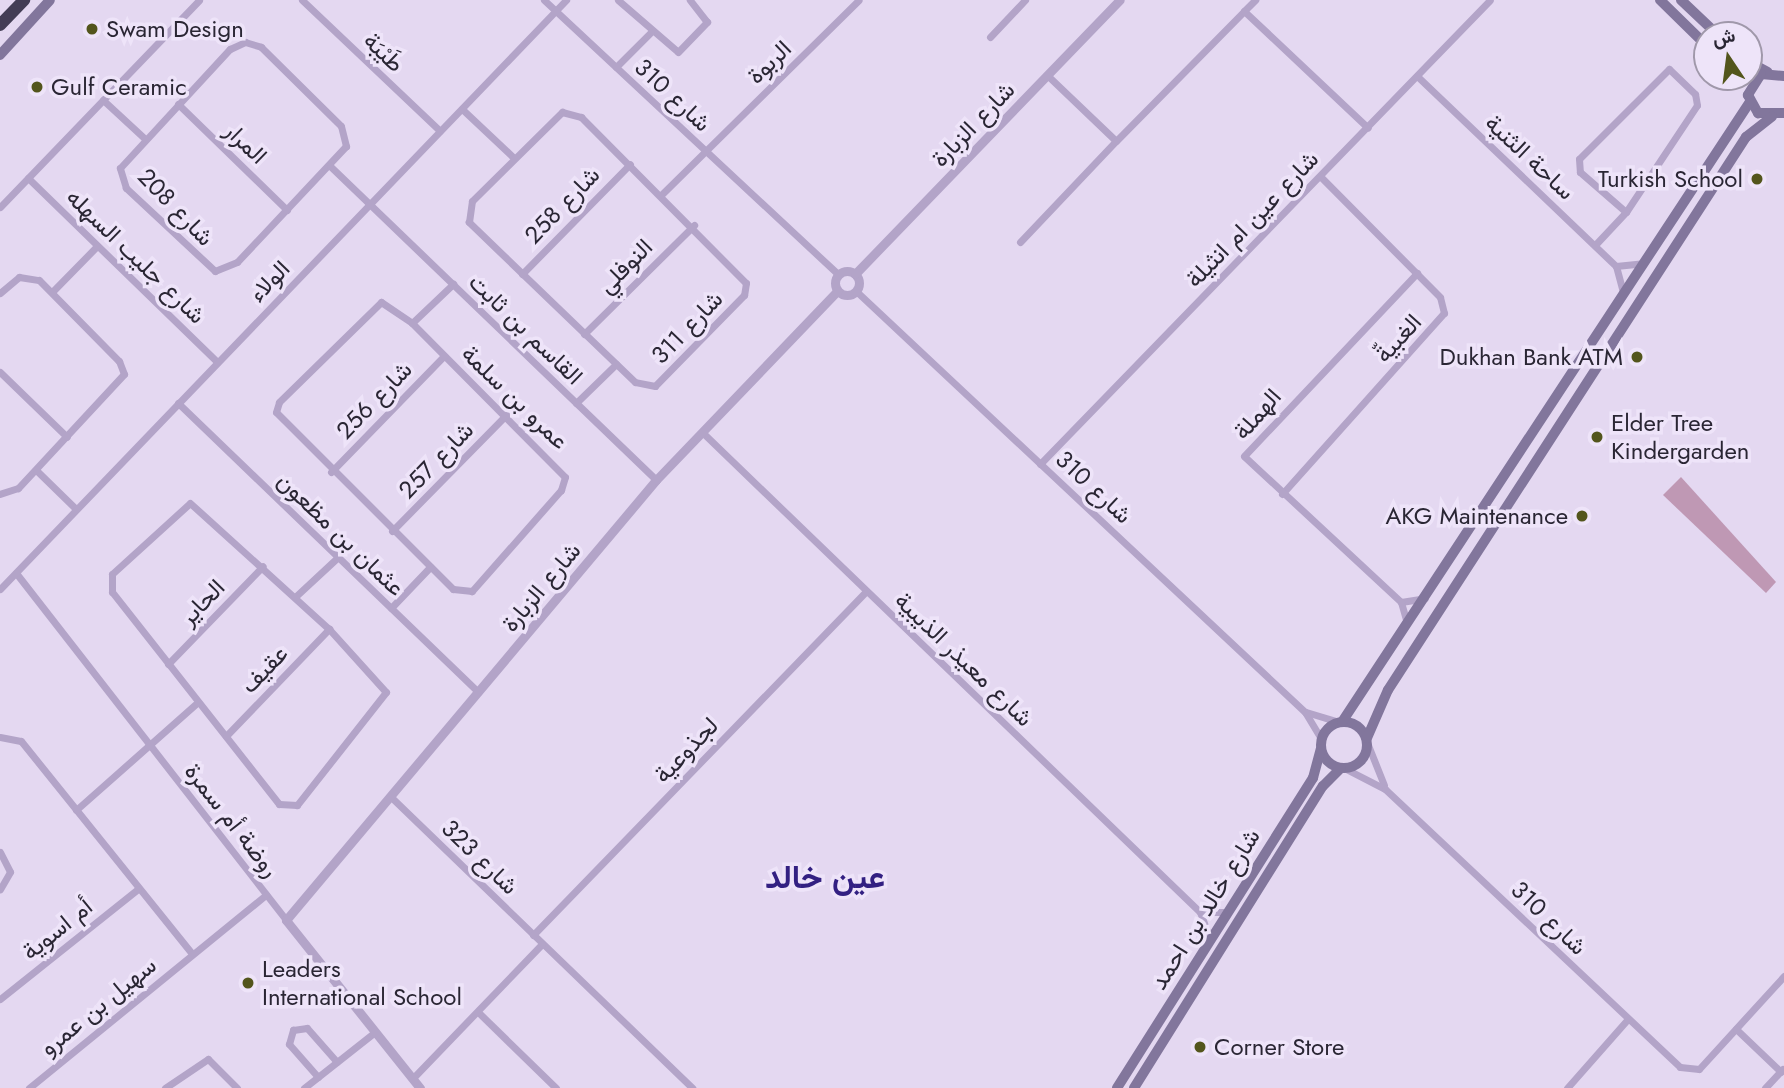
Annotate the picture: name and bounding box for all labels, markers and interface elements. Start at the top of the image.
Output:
place label: Swam Design [106,15,244,43]
marker: Swam Design [84,21,100,37]
north arrow [1693,21,1763,91]
text: ش [1709,21,1738,53]
street label: طَيْبَة [358,26,410,78]
street label: الربوة [741,34,797,90]
street label: شارع 310 [629,52,717,138]
place label: Gulf Ceramic [51,73,187,101]
street label: شارع الزبارة [925,75,1021,173]
marker: Gulf Ceramic [29,79,45,95]
street label: ساحة الثنية [1479,108,1581,206]
street label: المرار [219,116,273,170]
street label: شارع عين ام انثيلة [1180,145,1324,293]
street label: شارع 258 [518,161,606,249]
street label: شارع 208 [132,162,220,252]
place label: Turkish School [1598,165,1743,193]
marker: Turkish School [1749,171,1765,187]
street label: شارع جليب السهله [60,182,212,330]
street label: النوفلي [592,233,658,299]
street label: الولاء [242,254,296,308]
street label: القاسم بن ثابت [463,268,589,390]
street label: شارع 311 [645,285,729,369]
street label: الغبيةّ [1369,308,1427,368]
street label: عمرو بن سلمة [456,339,574,455]
place label: Dukhan Bank ATM [1440,343,1623,371]
marker: Dukhan Bank ATM [1629,349,1645,365]
street label: شارع 256 [330,355,418,445]
street label: الهملة [1227,383,1287,445]
place label: Elder Tree Kindergarden [1611,409,1749,465]
street label: شارع 257 [393,416,479,504]
marker: Elder Tree Kindergarden [1589,429,1605,445]
street label: شارع 310 [1050,444,1138,530]
street label: عثمان بن مظعون [271,466,411,602]
place label: AKG Maintenance [1385,502,1568,530]
marker: AKG Maintenance [1574,508,1590,524]
street label: شارع الزبارة [495,537,587,637]
street label: الحاير [173,573,231,631]
street label: شارع معيذر الذيبية [889,586,1039,732]
street label: عقيف [234,639,294,699]
street label: لجذوعية [648,711,724,789]
street label: روضة أم سمرة [179,757,285,883]
street label: شارع 323 [436,814,524,900]
street label: شارع خالد بن احمد [1144,823,1266,995]
district label: عين خالد [765,858,885,896]
street label: شارع 310 [1505,875,1593,961]
street label: أم اسوية [16,892,98,966]
street label: سهيل بن عمرو [34,950,162,1062]
place label: Leaders International School [262,955,462,1011]
marker: Leaders International School [240,975,256,991]
place label: Corner Store [1214,1033,1344,1061]
marker: Corner Store [1192,1039,1208,1055]

